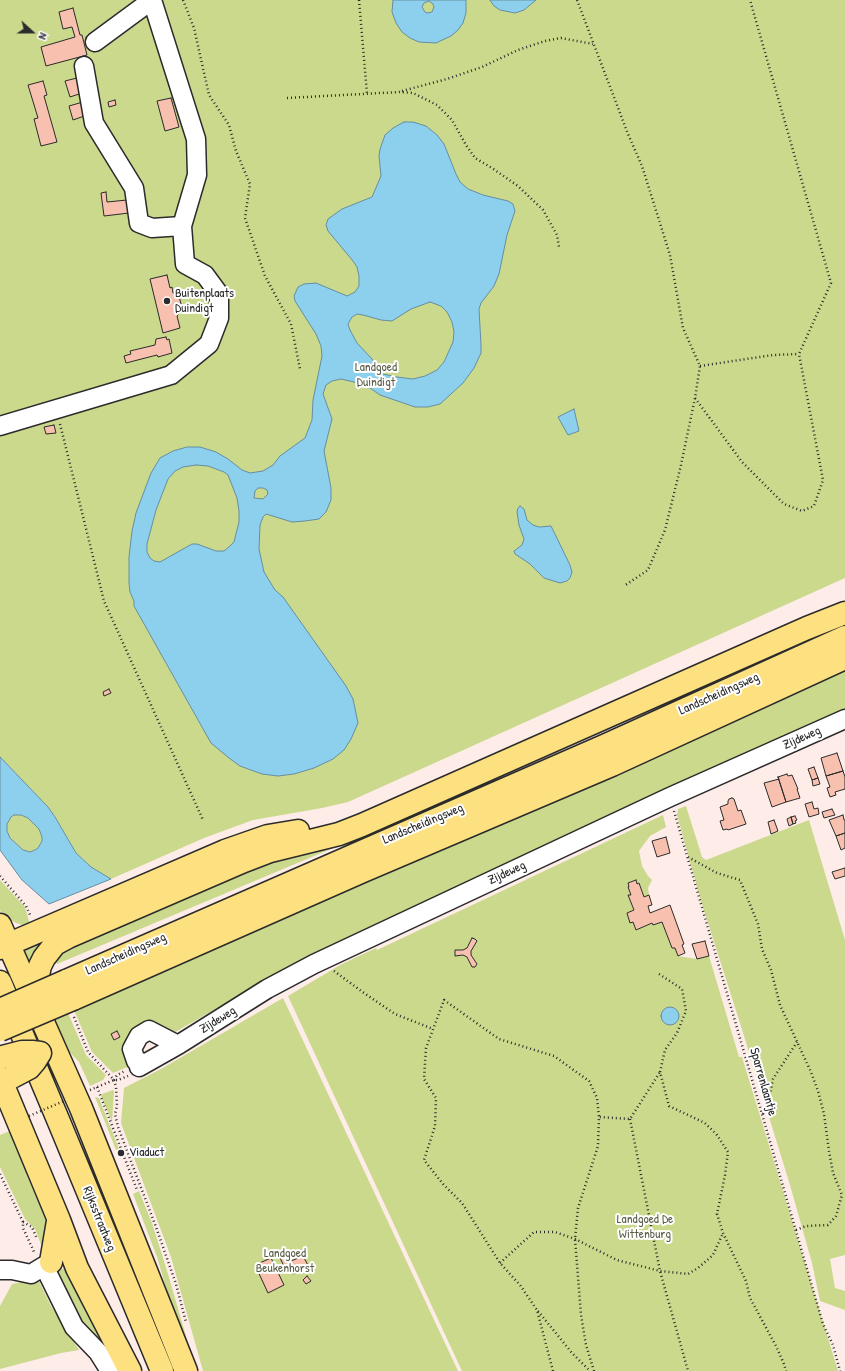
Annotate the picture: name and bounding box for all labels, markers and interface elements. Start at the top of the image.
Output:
north arrow [12,12,52,52]
text: N [36,31,51,42]
place label: Buitenplaats Duindigt [175,286,234,317]
marker: Buitenplaats Duindigt [162,296,172,306]
park label: Landgoed Duindigt [355,360,397,391]
street label: Landscheidingsweg [676,669,762,719]
street label: Zijdeweg [781,723,823,753]
street label: Landscheidingsweg [380,800,466,848]
street label: Zijdeweg [486,858,528,888]
street label: Landscheidingsweg [83,929,169,979]
street label: Zijdeweg [197,1003,239,1037]
street label: Sparrenlaantje [746,1046,780,1118]
place label: Viaduct [129,1145,164,1161]
marker: Viaduct [116,1148,126,1158]
street label: Rijksstraatweg [79,1184,119,1254]
park label: Landgoed De Wittenburg [617,1212,673,1243]
park label: Landgoed Beukenhorst [256,1246,314,1277]

